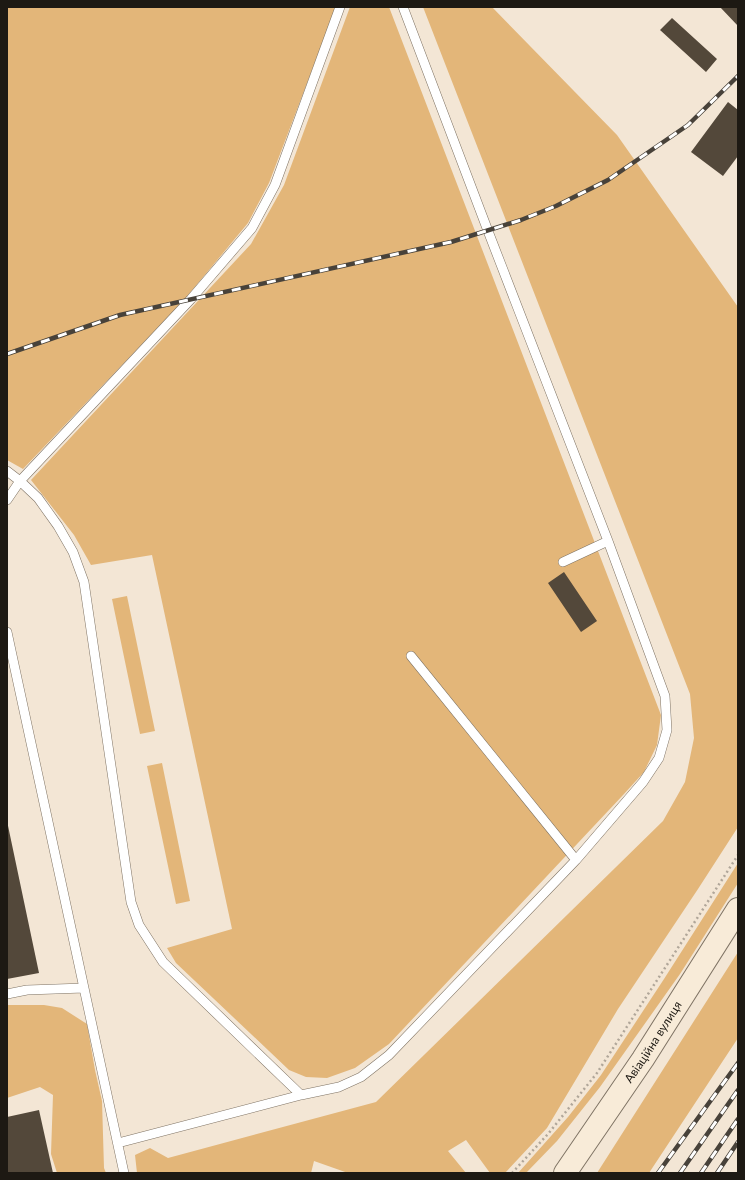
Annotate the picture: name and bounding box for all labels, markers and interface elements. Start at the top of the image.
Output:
street label: Авіаційна вулиця [621,998,685,1085]

